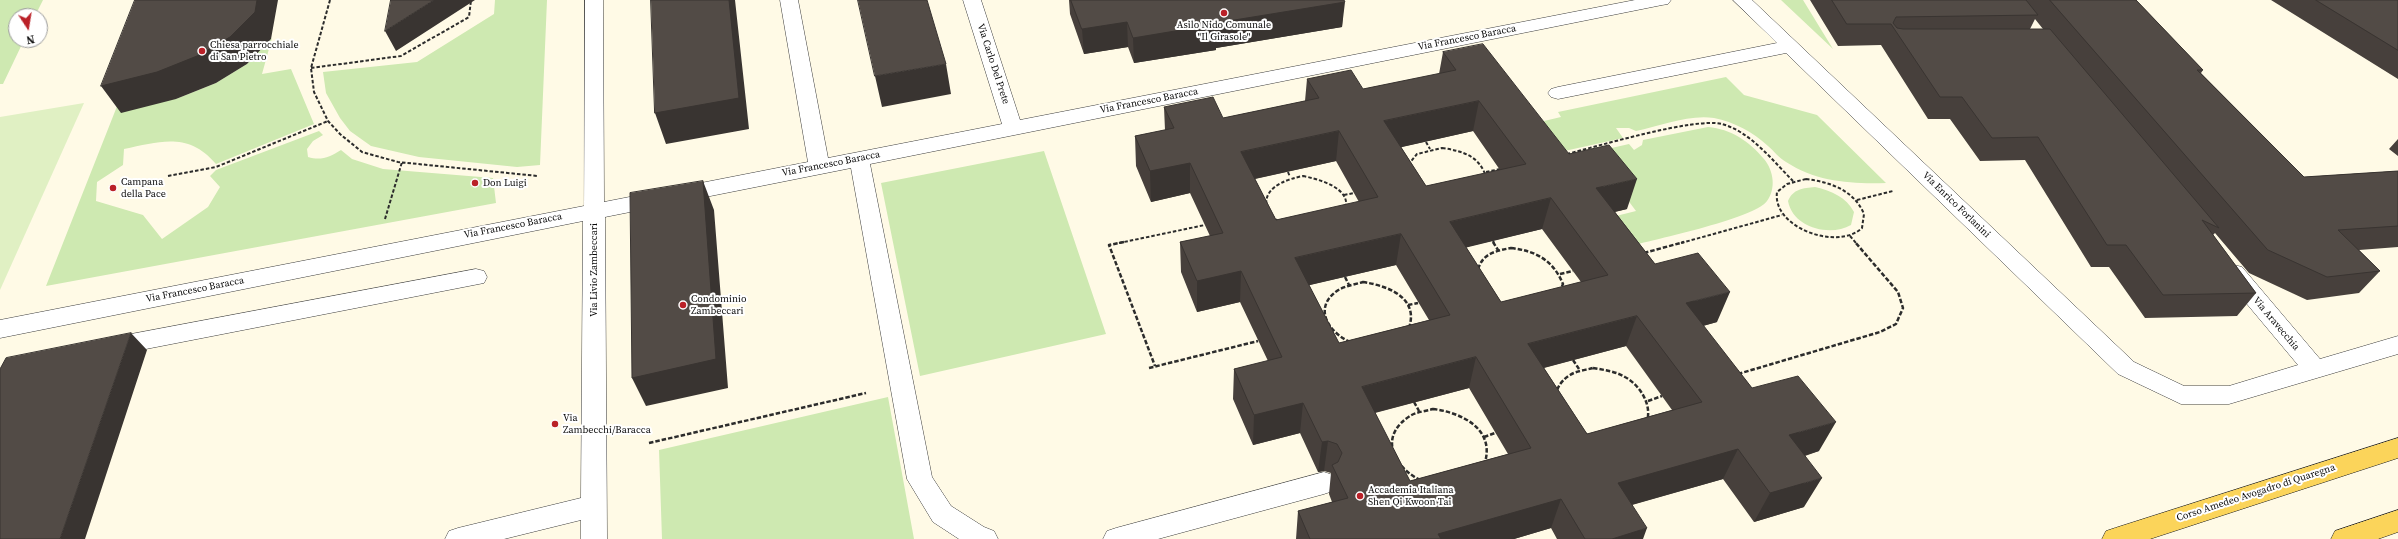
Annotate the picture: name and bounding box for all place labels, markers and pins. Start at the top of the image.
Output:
marker: Asilo Nido Comunale "Il Girasole" [1219,8,1229,18]
place label: Asilo Nido Comunale "Il Girasole" [1177,19,1271,42]
place label: Chiesa parrocchiale di San Pietro [210,39,299,62]
marker: Chiesa parrocchiale di San Pietro [197,46,207,56]
place label: Campana della Pace [121,176,166,200]
place label: Don Luigi [483,177,527,189]
marker: Don Luigi [470,178,480,188]
marker: Campana della Pace [108,183,118,193]
place label: Condominio Zambeccari [691,293,747,316]
marker: Condominio Zambeccari [678,300,688,310]
place label: Via Zambecchi/Baracca [563,412,651,436]
marker: Via Zambecchi/Baracca [550,419,560,429]
place label: Accademia Italiana Shen Qi Kwoon Tai [1368,484,1454,508]
marker: Accademia Italiana Shen Qi Kwoon Tai [1355,491,1365,501]

